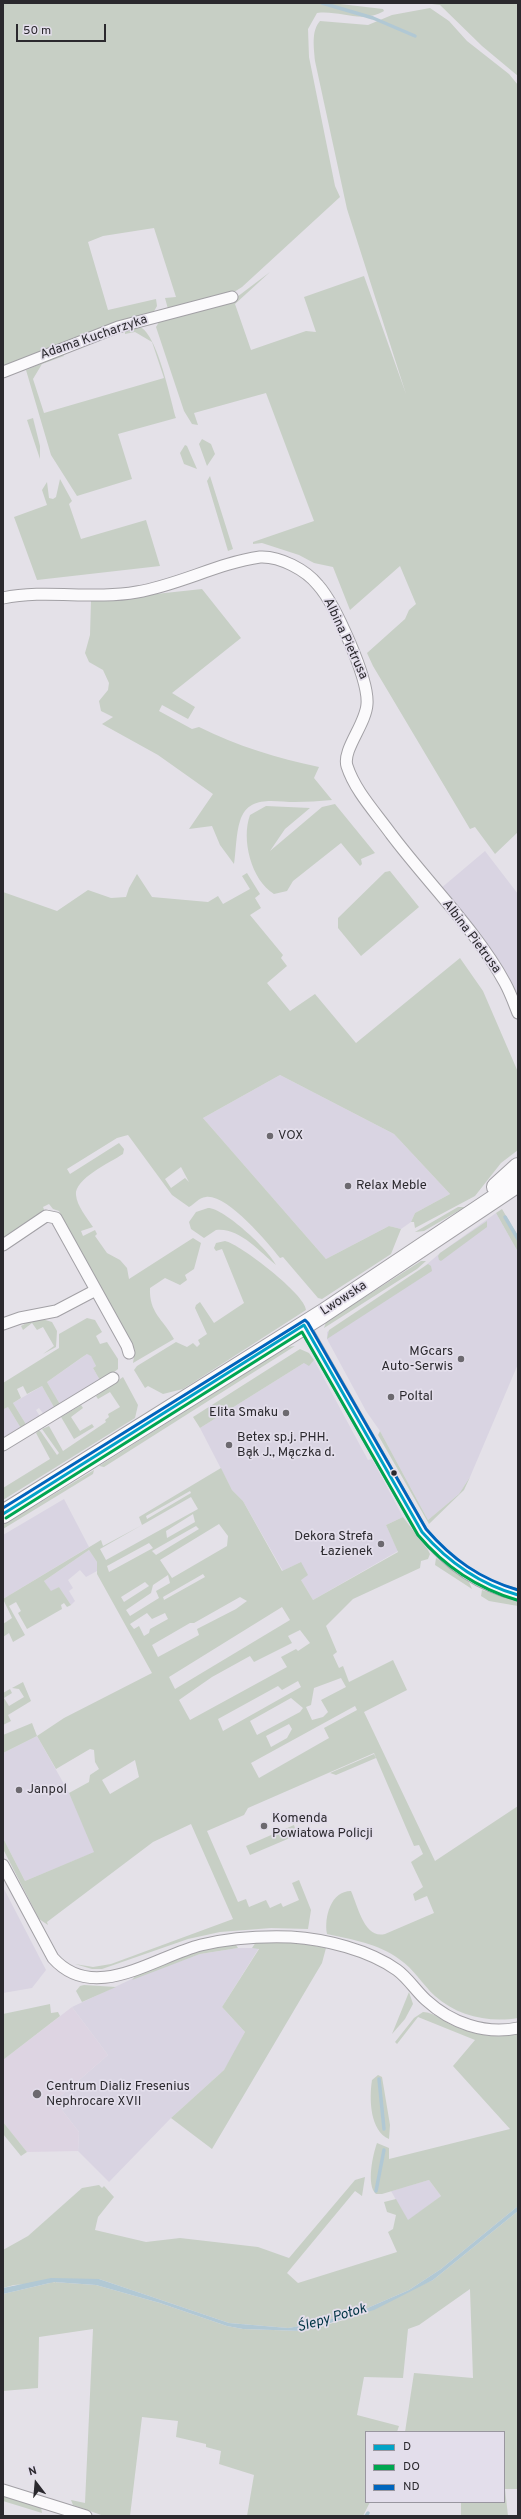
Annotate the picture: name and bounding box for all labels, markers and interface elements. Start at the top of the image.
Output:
scale bar [18,16,108,42]
text: 50 m [23,23,51,39]
street label: Adama Kucharzyka [38,312,150,364]
street label: Albina Pietrusa [319,596,371,682]
street label: Albina Pietrusa [438,897,504,977]
place label: VOX [278,1128,303,1144]
marker: VOX [265,1131,275,1141]
place label: Relax Meble [356,1178,427,1194]
marker: Relax Meble [343,1181,353,1191]
street label: Lwowska [318,1278,370,1320]
place label: MGcars Auto-Serwis [381,1344,453,1375]
marker: MGcars Auto-Serwis [456,1354,466,1364]
place label: Poltal [399,1389,433,1405]
marker: Poltal [386,1392,396,1402]
place label: Elita Smaku [209,1405,278,1421]
marker: Elita Smaku [281,1408,291,1418]
place label: Betex sp.j. PHH. Bąk J., Mączka d. [237,1430,335,1461]
marker: Betex sp.j. PHH. Bąk J., Mączka d. [224,1440,234,1450]
unlabelled marker [389,1468,399,1478]
place label: Dekora Strefa Łazienek [294,1529,373,1560]
marker: Dekora Strefa Łazienek [376,1539,386,1549]
place label: Janpol [27,1782,67,1798]
marker: Janpol [14,1785,24,1795]
place label: Komenda Powiatowa Policji [272,1811,373,1842]
marker: Komenda Powiatowa Policji [259,1821,269,1831]
place label: Centrum Dializ Fresenius Nephrocare XVII [46,2079,190,2110]
marker: Centrum Dializ Fresenius Nephrocare XVII [31,2088,43,2100]
water label: Ślepy Potok [296,2301,368,2337]
legend [365,2431,505,2503]
text: D [403,2439,411,2455]
text: DO [403,2459,420,2475]
north arrow [16,2463,56,2503]
text: N [27,2464,38,2479]
text: ND [403,2479,420,2495]

